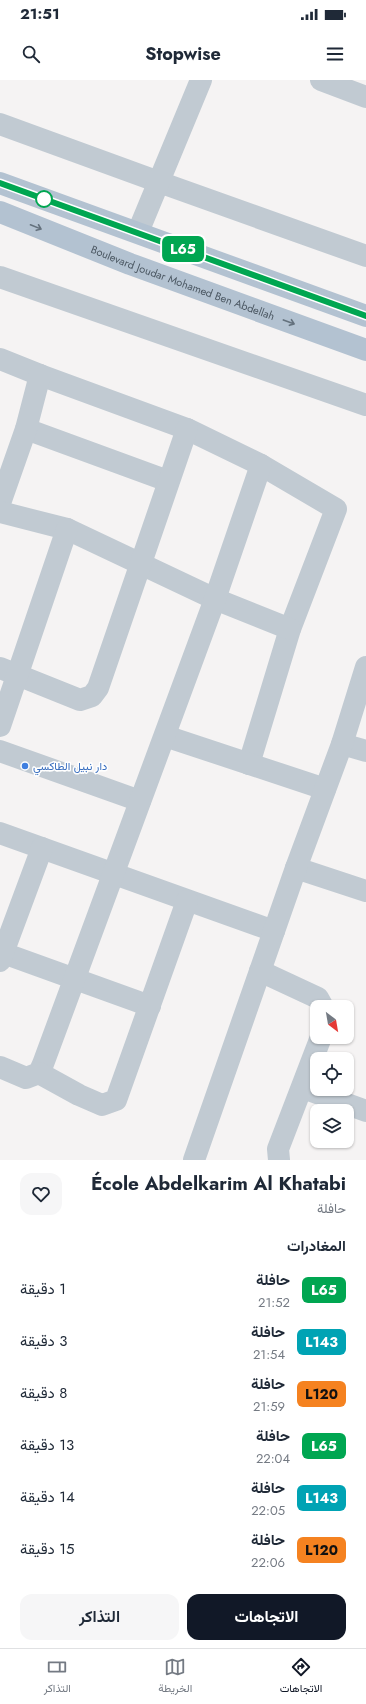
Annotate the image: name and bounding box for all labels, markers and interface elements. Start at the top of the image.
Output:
text: 21:51 [20,3,60,25]
text: Stopwise [145,41,221,67]
icon: search [20,43,42,65]
icon: menu [324,43,346,65]
unlabelled marker [35,190,53,208]
one-way arrow [30,223,42,231]
line badge: L65 [160,236,206,262]
text: L65 [170,239,196,259]
street label: Boulevard Joudar Mohamed Ben Abdellah [88,241,277,324]
one-way arrow [282,319,294,327]
place label: دار نبيل الطاكسي [33,758,107,776]
marker: دار نبيل الطاكسي [20,761,30,771]
north arrow [310,1000,354,1044]
map controls [310,1000,354,1148]
button: locate [310,1052,354,1096]
button: layers [310,1104,354,1148]
text: École Abdelkarim Al Khatabi [91,1170,346,1197]
button: heart [20,1173,62,1215]
text: حافلة [317,1199,346,1218]
text: المغادرات [287,1235,346,1257]
text: حافلة [256,1269,290,1291]
text: 1 دقيقة [20,1278,66,1300]
text: L65 [311,1280,337,1300]
text: 21:52 [258,1293,290,1312]
text: حافلة [251,1321,285,1343]
text: 3 دقيقة [20,1330,67,1352]
text: L143 [305,1332,338,1352]
text: 21:54 [253,1345,285,1364]
text: حافلة [251,1373,285,1395]
text: 8 دقيقة [20,1382,67,1404]
text: L120 [305,1384,338,1404]
text: 21:59 [253,1397,285,1416]
text: حافلة [256,1425,290,1447]
text: 13 دقيقة [20,1434,74,1456]
text: L65 [311,1436,337,1456]
text: 22:04 [256,1449,290,1468]
text: حافلة [251,1477,285,1499]
text: 14 دقيقة [20,1486,75,1508]
text: L143 [305,1488,338,1508]
text: 22:05 [251,1501,285,1520]
text: حافلة [251,1529,285,1551]
text: 15 دقيقة [20,1538,74,1560]
text: L120 [305,1540,338,1560]
text: 22:06 [251,1553,285,1572]
button: التذاكر [20,1594,179,1640]
button: الاتجاهات [187,1594,346,1640]
tab: التذاكر [44,1656,71,1698]
tab: الخريطة [158,1656,192,1698]
tab: الاتجاهات [280,1656,322,1698]

